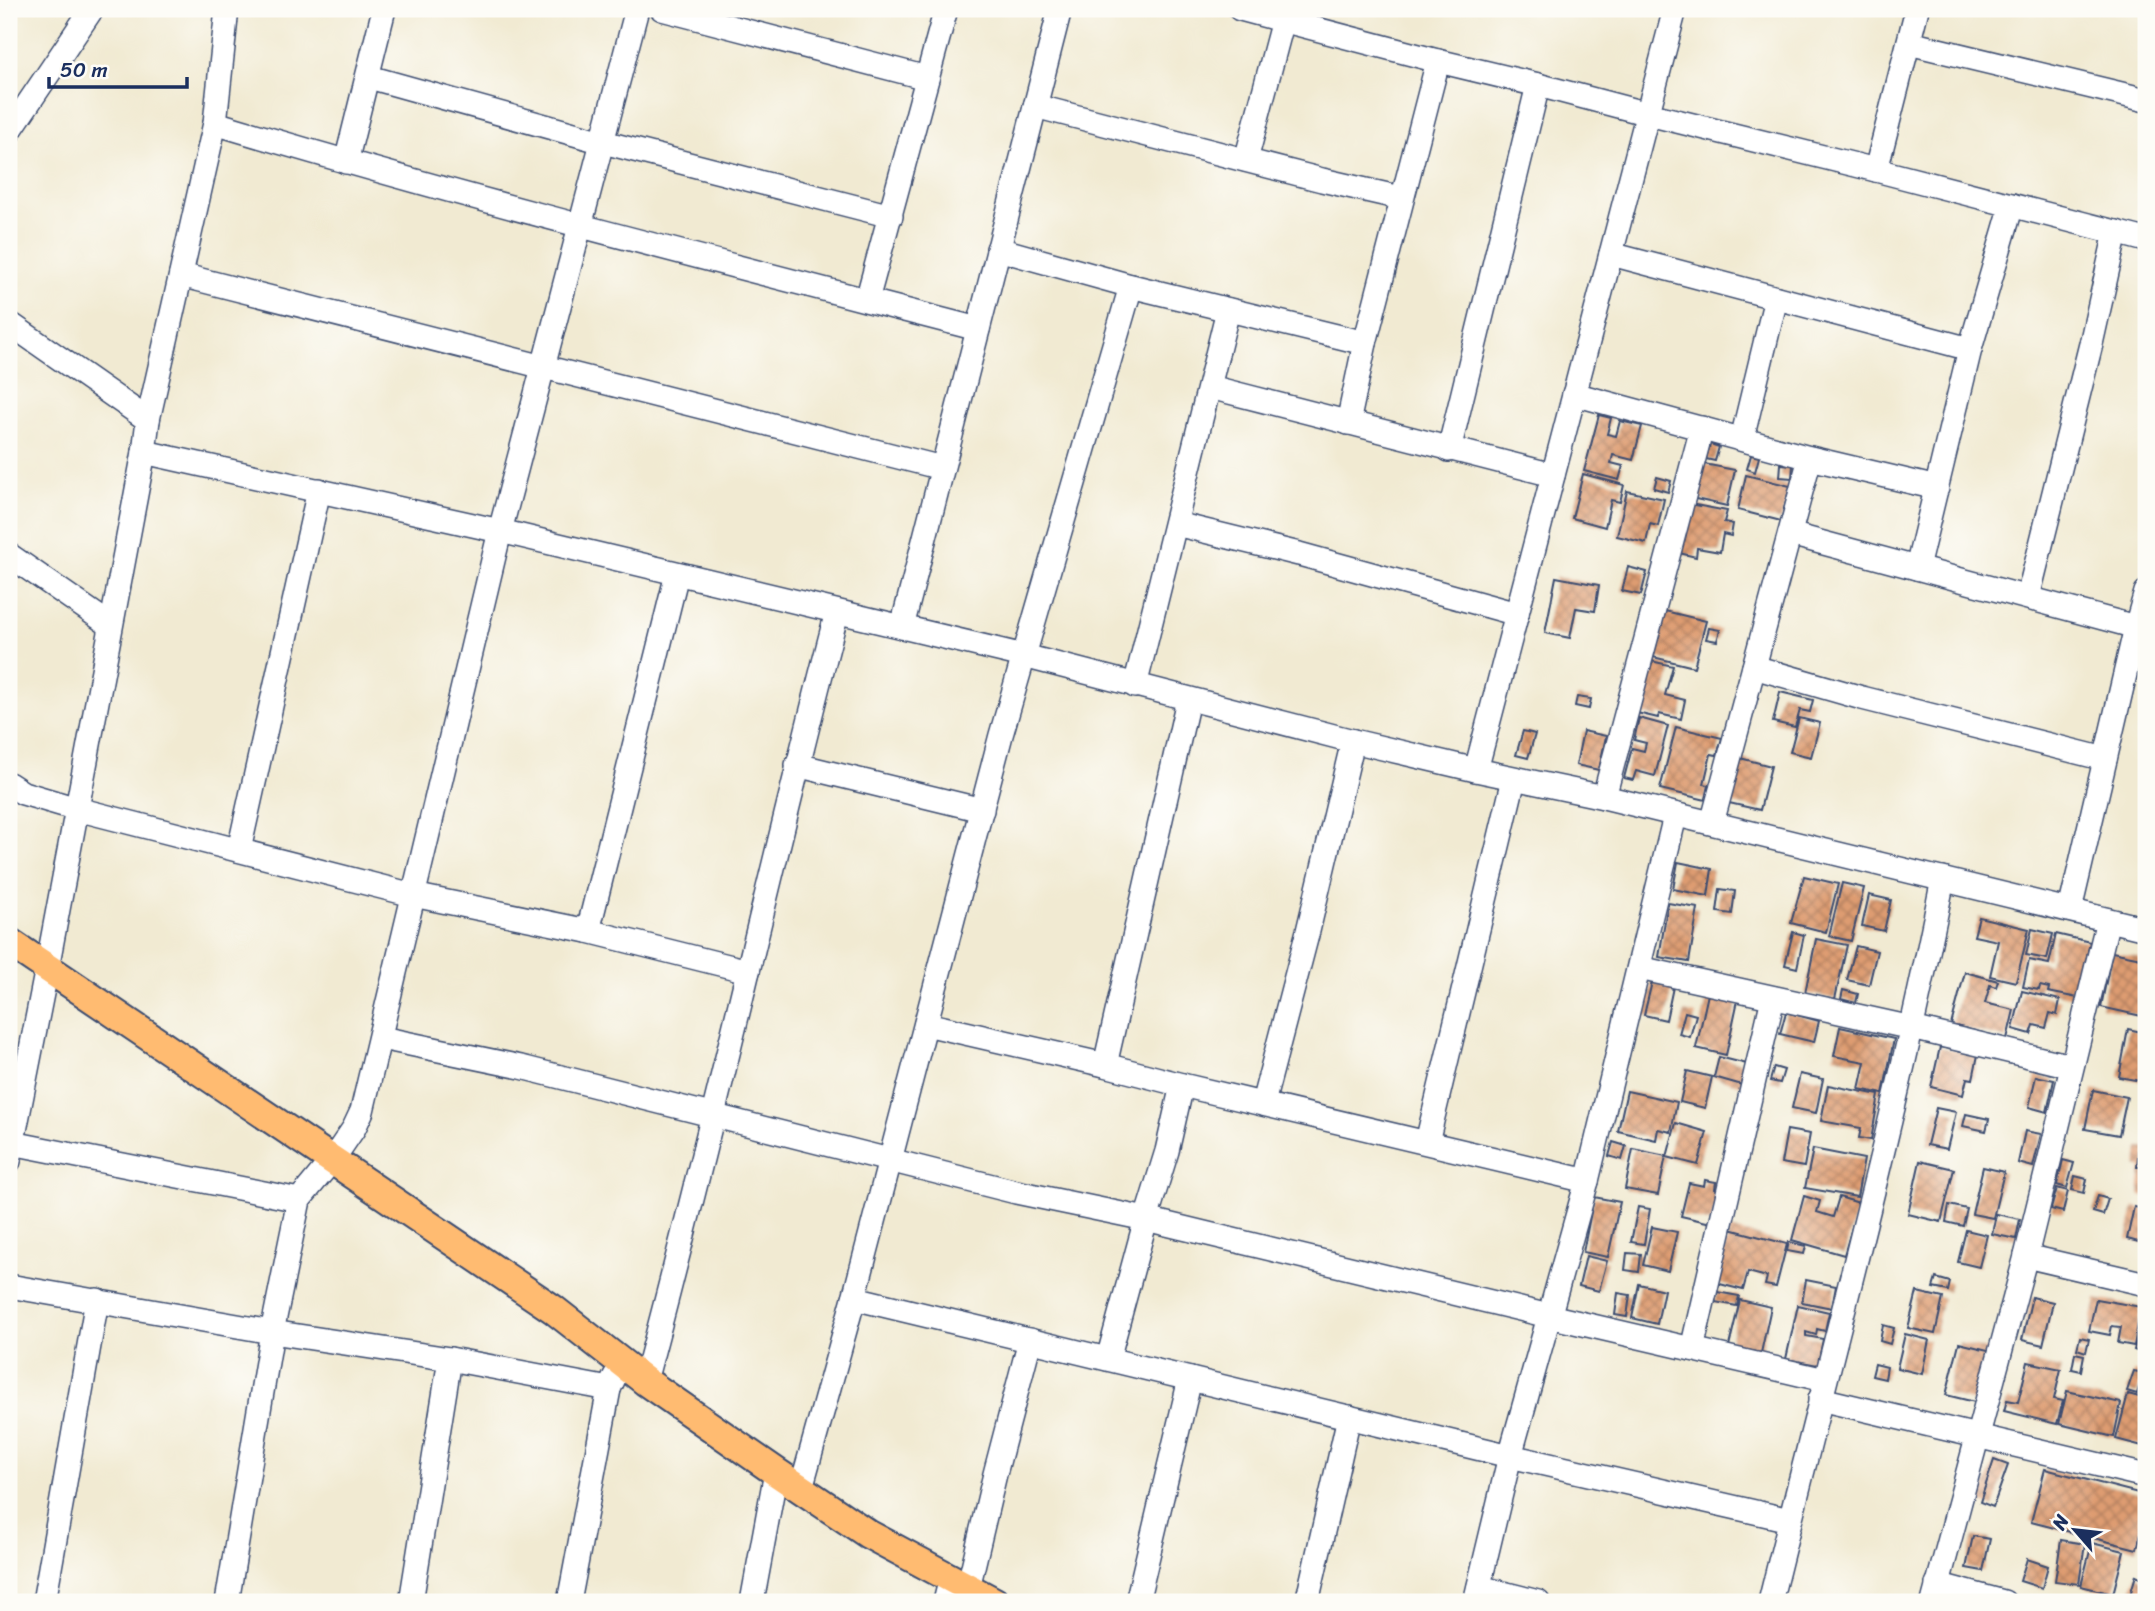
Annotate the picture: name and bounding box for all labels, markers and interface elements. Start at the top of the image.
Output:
scale bar [49,46,187,90]
text: 50 m [60,51,108,89]
north arrow [2039,1496,2110,1566]
text: N [2042,1508,2078,1537]

